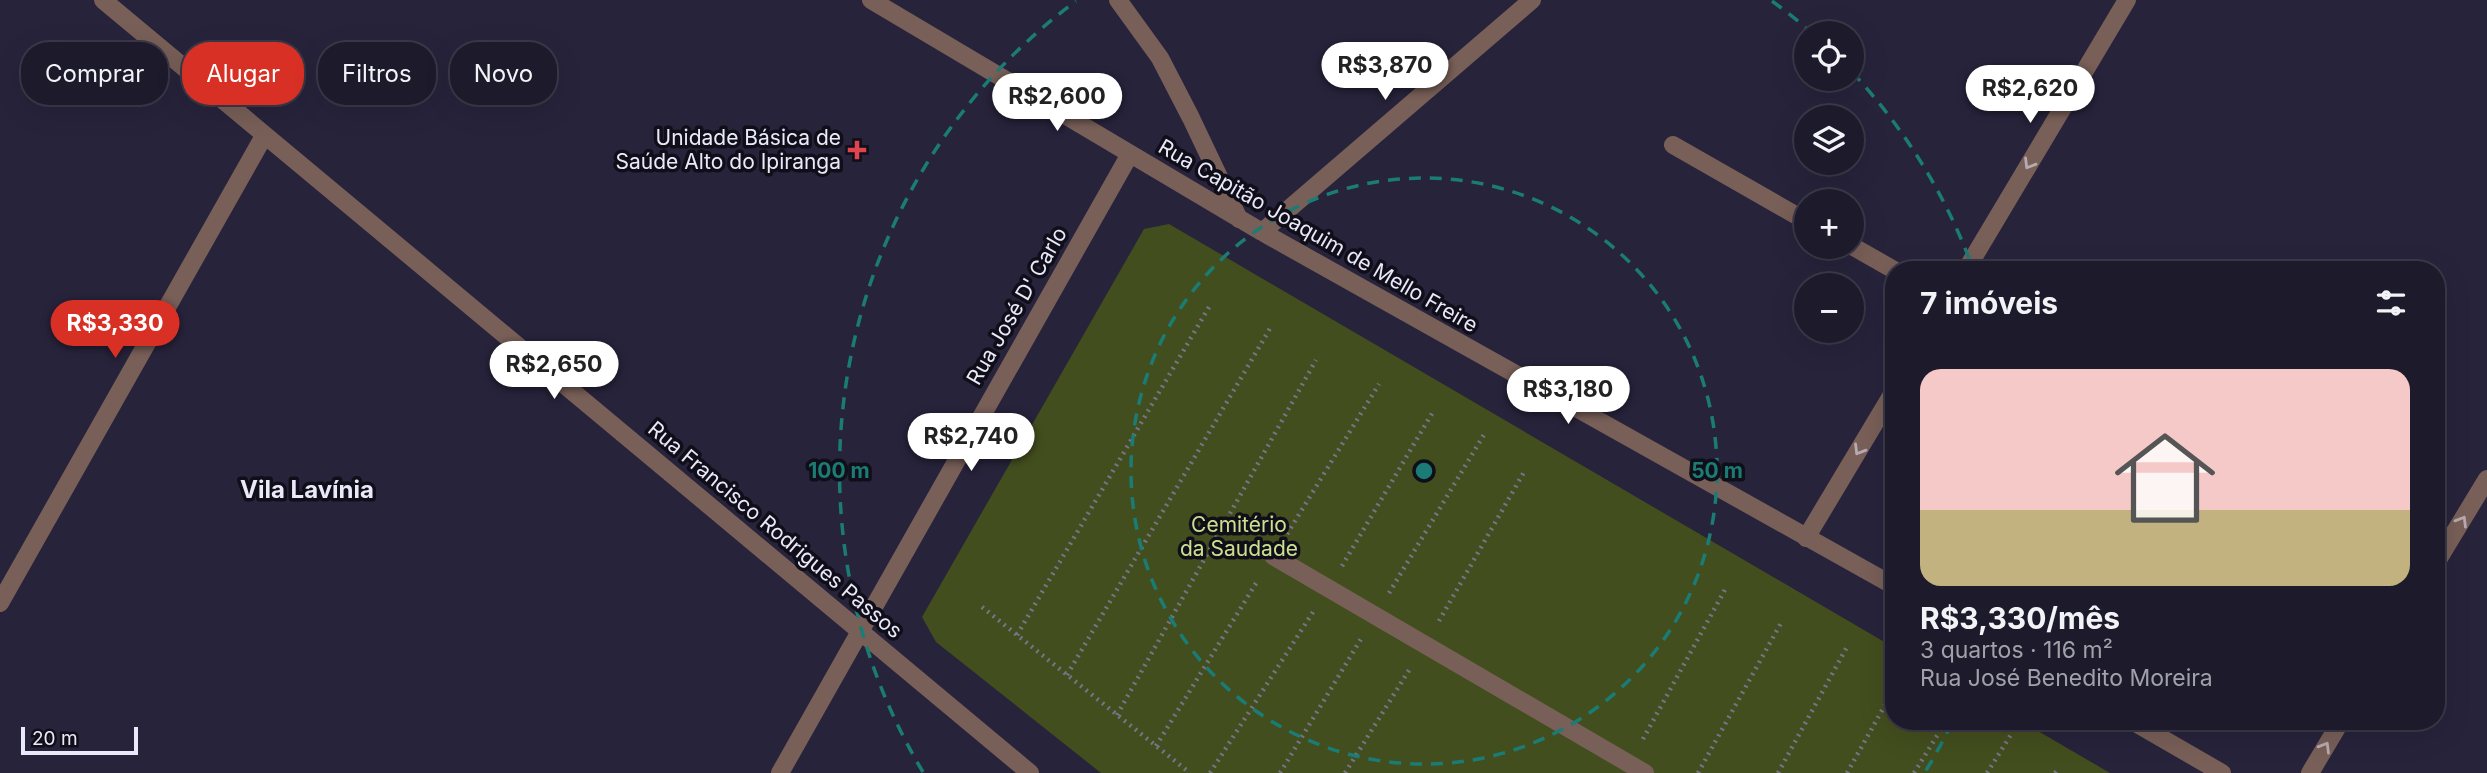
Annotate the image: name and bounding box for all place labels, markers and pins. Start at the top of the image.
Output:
pin: R$3,870 [1320,42,1450,102]
pin: R$2,620 [1965,66,2095,125]
pin: R$2,600 [992,74,1122,133]
place label: Unidade Básica de Saúde Alto do Ipiranga [616,125,841,174]
marker: Unidade Básica de Saúde Alto do Ipiranga [847,140,867,160]
pin: R$3,330 [50,300,180,360]
pin: R$2,650 [489,342,619,401]
pin: R$3,180 [1503,366,1633,426]
pin: R$2,740 [906,414,1036,473]
centre of rings [1412,459,1436,483]

